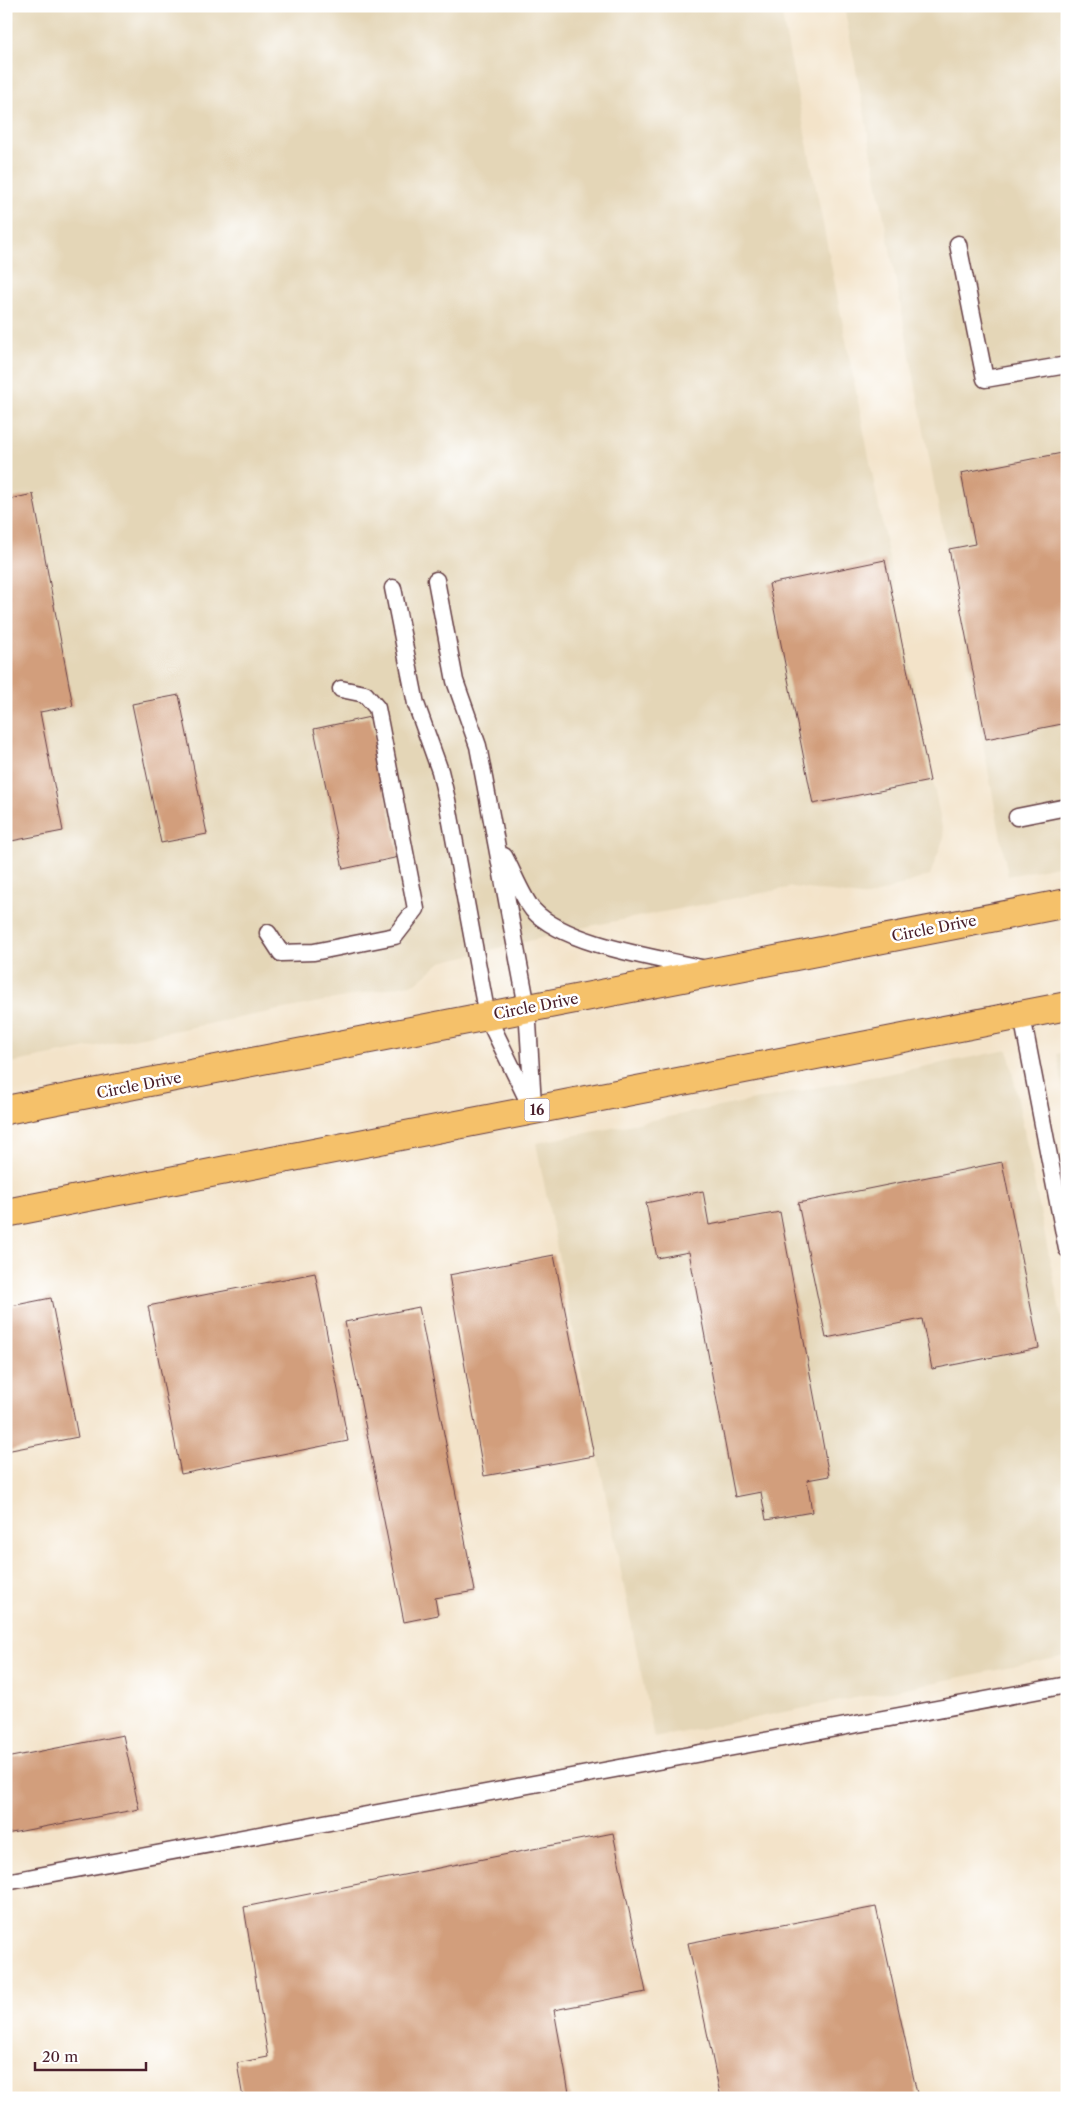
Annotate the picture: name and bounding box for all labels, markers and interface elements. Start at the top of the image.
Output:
street label: Circle Drive [890,910,978,946]
street label: Circle Drive [492,988,580,1024]
street label: Circle Drive [95,1067,183,1103]
road number: 16 [524,1098,550,1122]
scale bar [35,2039,146,2071]
text: 20 m [42,2047,78,2066]

